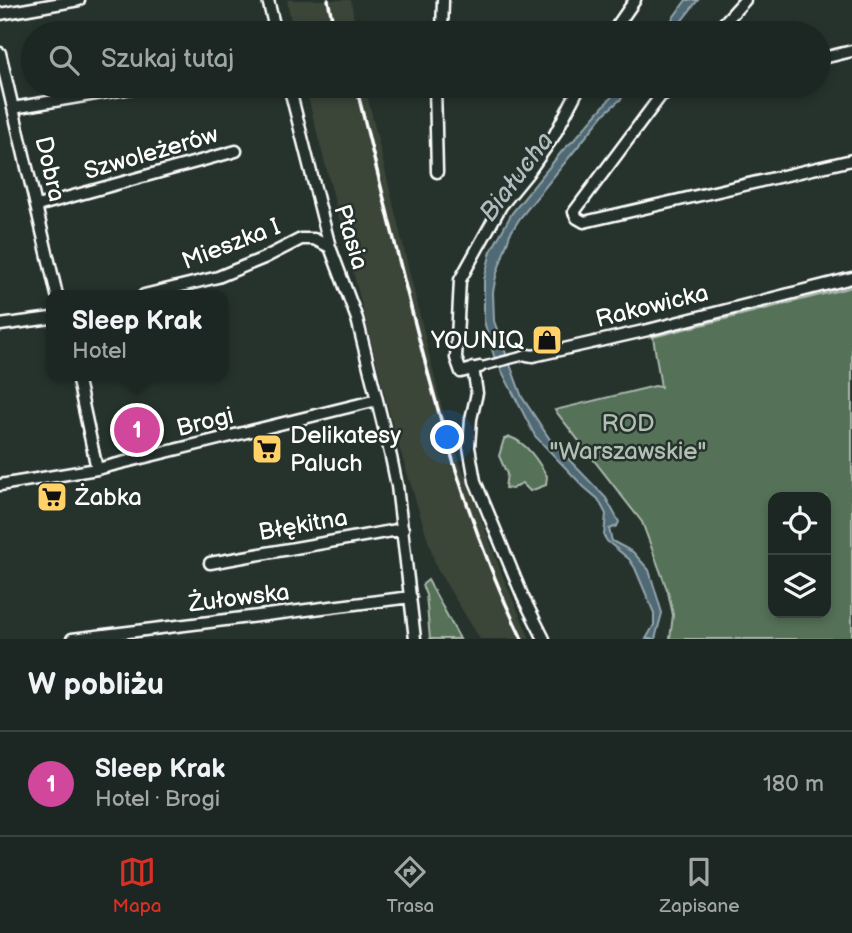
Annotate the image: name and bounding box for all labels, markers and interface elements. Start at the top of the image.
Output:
search box [21,21,831,98]
icon: search [45,41,83,79]
text: Szukaj tutaj [101,44,234,75]
street label: Szwoleżerów [81,120,221,186]
water label: Białucha [473,126,561,228]
street label: Dobra [28,134,72,204]
street label: Ptasia [327,201,375,273]
street label: Mieszka I [178,212,284,276]
street label: Rakowicka [593,278,711,334]
popup [46,290,228,381]
text: Sleep Krak [72,306,202,337]
shop icon: YOUNIQ [530,323,564,357]
place label: YOUNIQ [430,326,524,355]
text: Hotel [72,337,127,365]
street label: Brogi [173,401,237,443]
pin: 1 [114,404,160,456]
park label: ROD "Warszawskie" [550,409,706,466]
your location [430,420,464,454]
place label: Delikatesy Paluch [290,421,401,478]
supermarket icon: Delikatesy Paluch [250,432,284,466]
supermarket icon: Żabka [35,480,69,514]
place label: Żabka [74,483,142,512]
map controls [768,492,831,618]
button: locate [768,492,831,555]
street label: Błękitna [256,503,350,547]
button: layers [768,555,831,618]
street label: Żułowska [186,577,291,619]
text: W pobliżu [28,667,164,703]
text: Sleep Krak [95,754,225,785]
text: 1 [46,770,56,798]
text: 180 m [763,770,824,798]
text: Hotel · Brogi [95,785,220,813]
tab: Mapa [113,853,161,918]
tab: Trasa [387,853,434,918]
tab: Zapisane [659,853,739,918]

